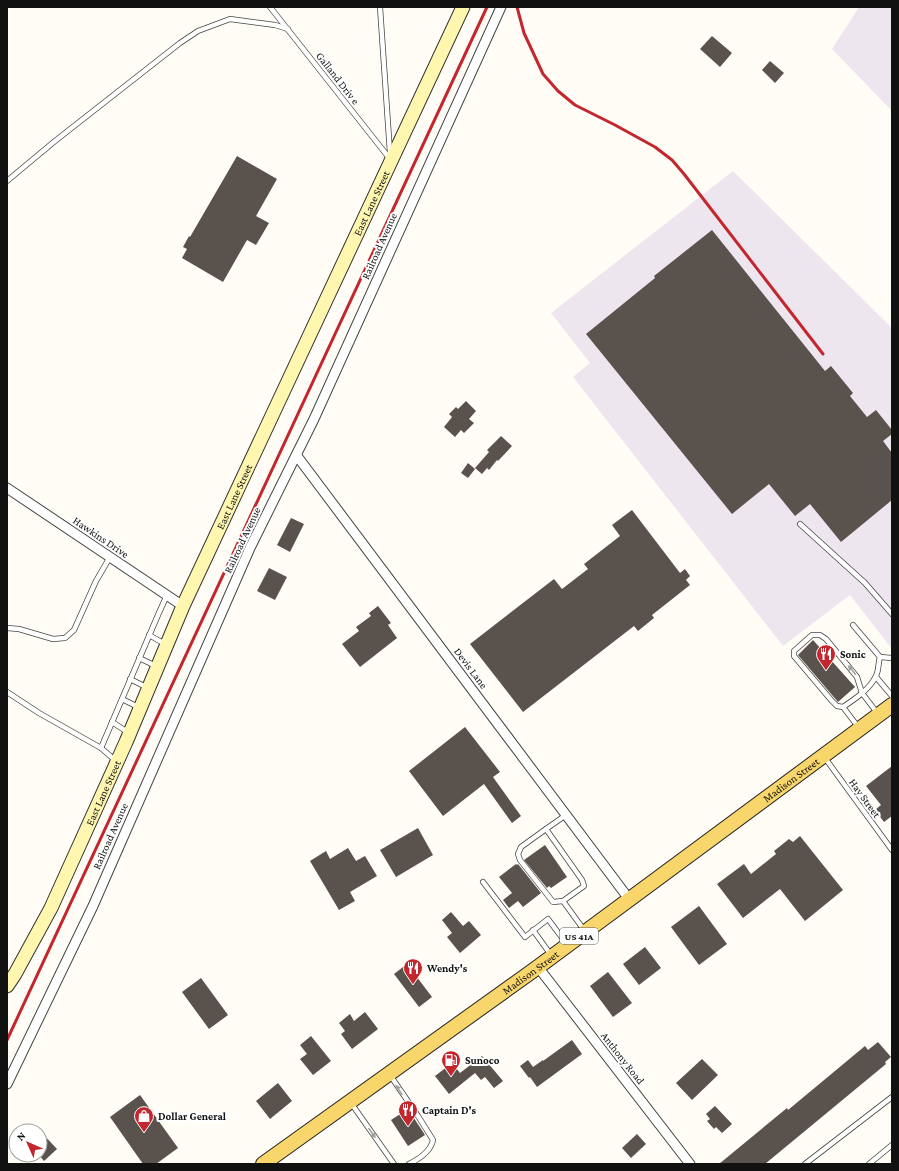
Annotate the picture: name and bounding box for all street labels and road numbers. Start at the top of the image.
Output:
street label: Galland Driv e [314,50,362,107]
street label: East Lane Street [351,168,392,237]
street label: Railroad Avenue [359,211,399,281]
street label: East Lane Street [214,462,255,531]
street label: Railroad Avenue [221,505,263,575]
street label: Hawkins Drive [71,514,131,560]
street label: Devis Lane [452,645,490,691]
street label: Madison Street [761,755,822,804]
street label: East Lane Street [83,758,123,827]
street label: Hay Street [846,776,883,821]
street label: Railroad Avenue [90,801,130,871]
road number: US 41A [560,928,598,944]
street label: Madison Street [500,948,561,997]
street label: Anthony Road [598,1030,647,1087]

